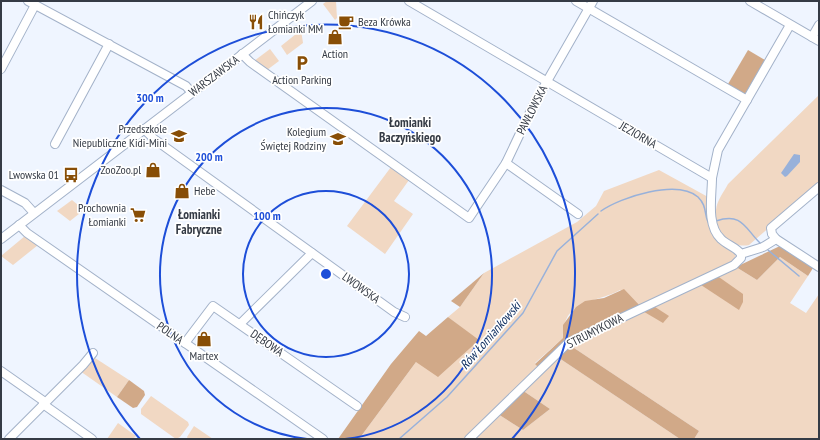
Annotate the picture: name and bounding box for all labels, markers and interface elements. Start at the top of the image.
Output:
place label: Chińczyk Łomianki MM [268,7,323,36]
restaurant icon: Chińczyk Łomianki MM [247,13,265,31]
cafe icon: Beza Krówka [337,13,355,31]
place label: Beza Krówka [358,14,411,29]
shop icon: Action [326,28,344,46]
place label: Action [322,46,348,61]
street label: WARSZAWSKA [186,52,242,99]
parking icon: Action Parking [293,54,311,72]
place label: Action Parking [272,72,332,87]
street label: PAWŁOWSKA [513,82,551,137]
text: 300 m [136,90,164,105]
district label: Łomianki Baczyńskiego [379,114,441,146]
street label: JEZIORNA [616,117,660,151]
place label: Przedszkole Niepubliczne Kidi-Mini [73,121,167,150]
place label: Kolegium Świętej Rodziny [261,124,326,153]
school or university icon: Przedszkole Niepubliczne Kidi-Mini [170,127,188,145]
school or university icon: Kolegium Świętej Rodziny [329,130,347,148]
text: 200 m [195,149,223,164]
shop icon: ZooZoo.pl [144,161,162,179]
place label: ZooZoo.pl [101,162,141,177]
bus stop icon: Lwowska 01 [62,166,80,184]
place label: Lwowska 01 [9,167,59,182]
shop icon: Hebe [173,182,191,200]
place label: Hebe [194,183,216,198]
place label: Prochownia Łomianki [78,200,126,229]
supermarket icon: Prochownia Łomianki [129,206,147,224]
district label: Łomianki Fabryczne [176,206,223,238]
text: 100 m [253,208,281,223]
centre of rings [319,267,333,281]
street label: LWOWSKA [339,269,383,306]
water label: Rów Łomiankowski [456,296,526,373]
street label: STRUMYKOWA [564,310,626,351]
street label: POLNA [154,318,187,347]
street label: DĘBOWA [248,326,287,360]
shop icon: Martex [195,330,213,348]
place label: Martex [190,348,219,363]

